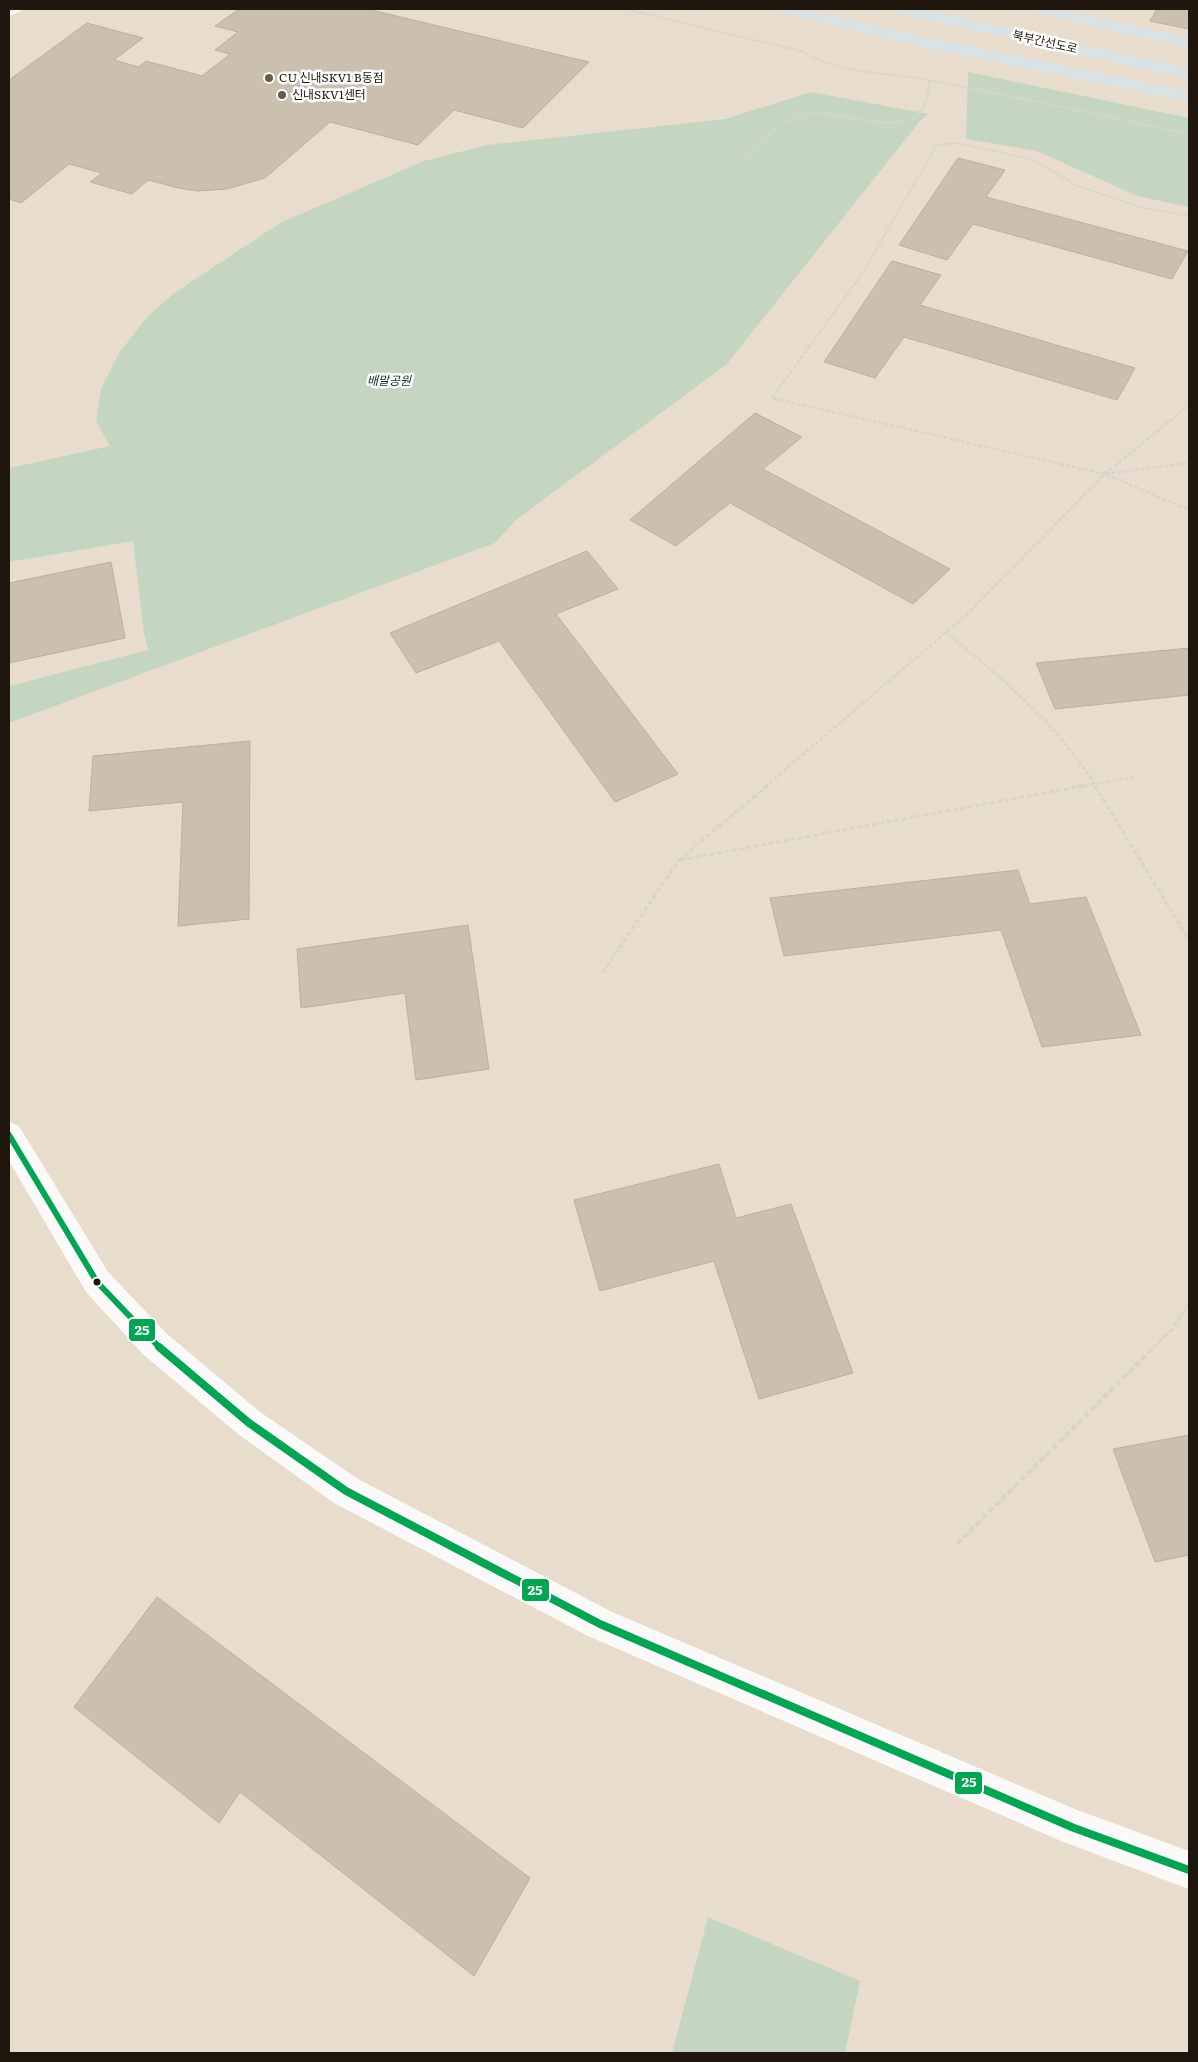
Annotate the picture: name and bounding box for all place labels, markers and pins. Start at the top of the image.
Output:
place label: CU 신내SKV1 B동점 [279,68,384,86]
marker: CU 신내SKV1 B동점 [263,72,275,84]
place label: 신내SKV1센터 [292,85,366,103]
marker: 신내SKV1센터 [276,89,288,101]
unlabelled marker [92,1277,102,1287]

